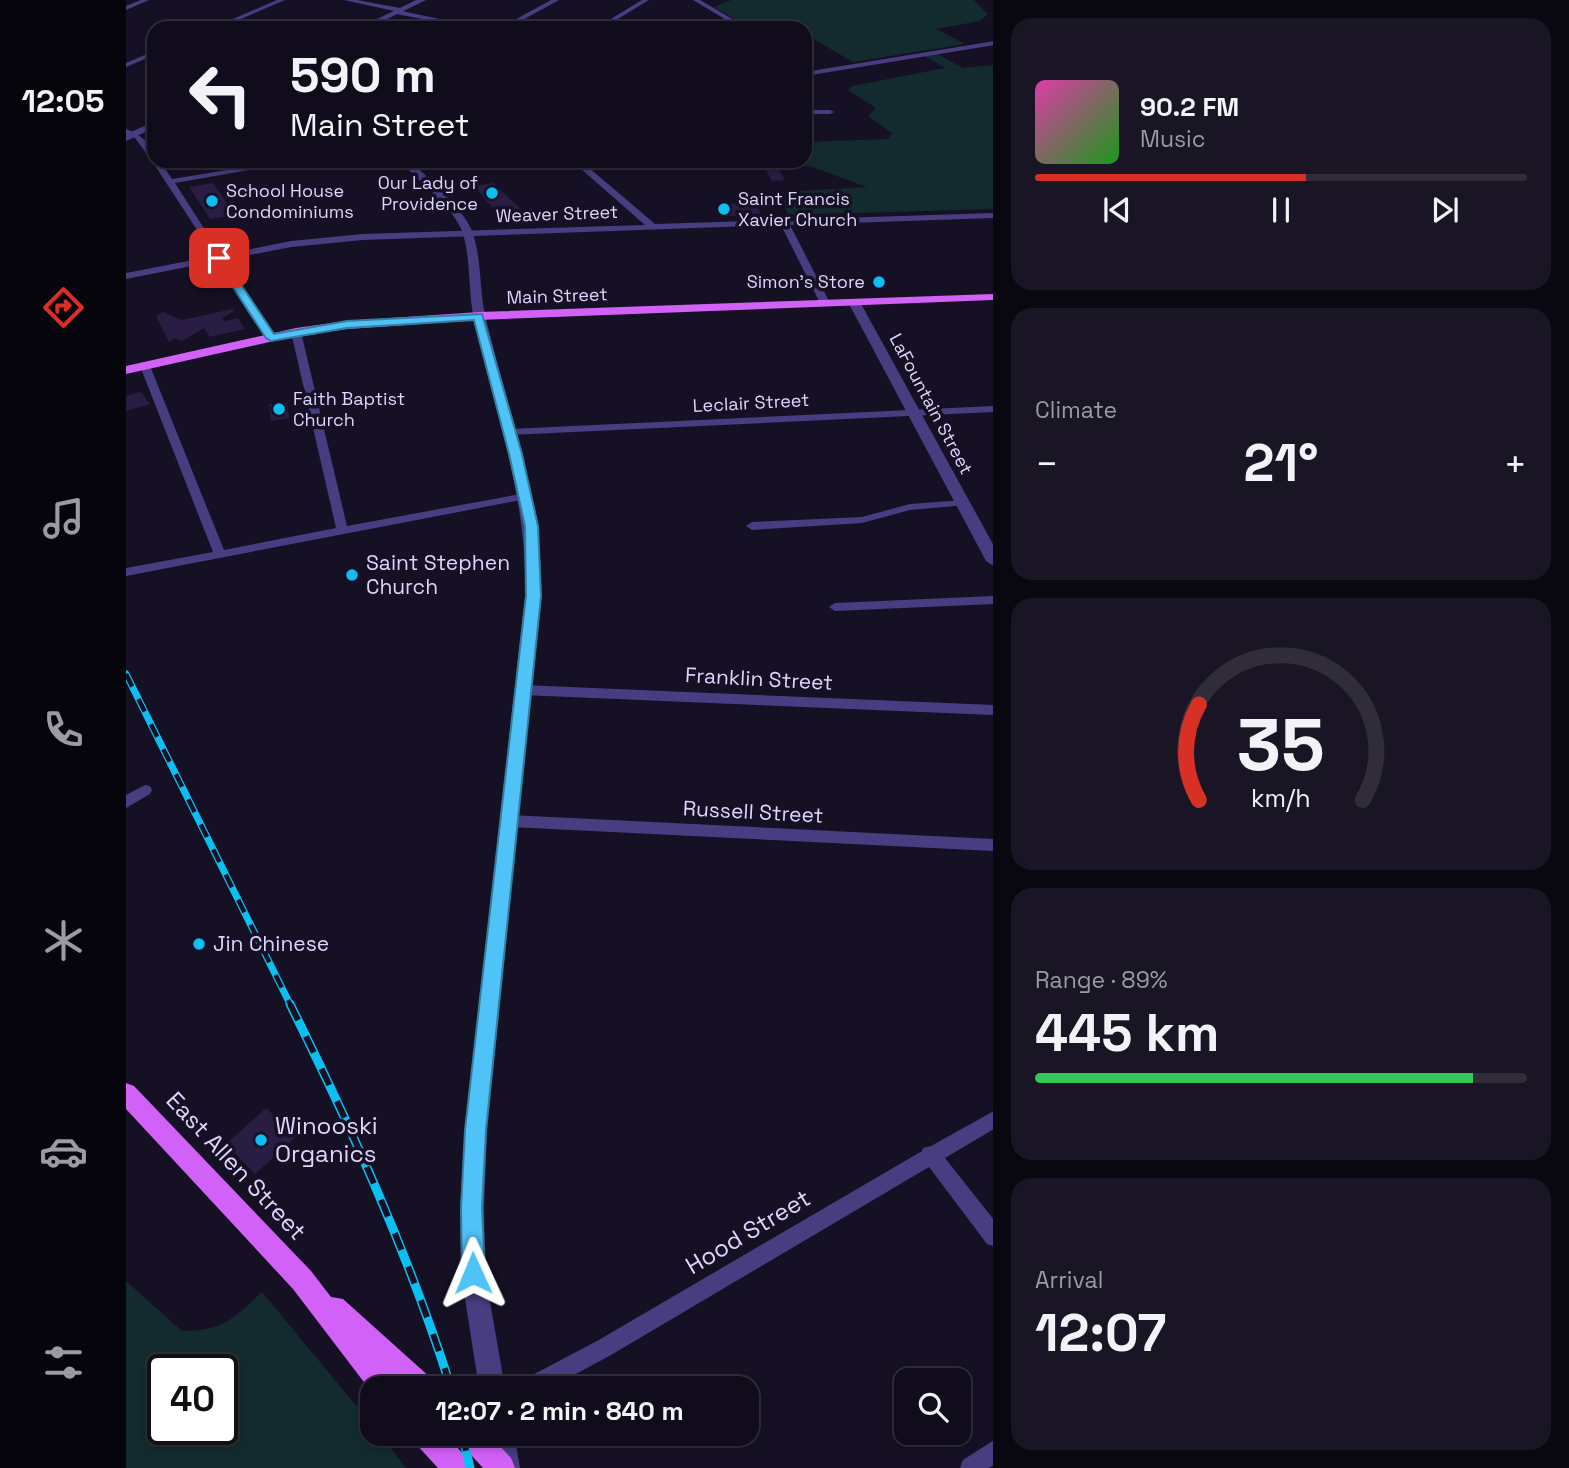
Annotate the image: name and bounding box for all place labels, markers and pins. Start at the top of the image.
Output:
place label: Our Lady of Providence [378,171,478,215]
place label: School House Condominiums [226,179,354,223]
marker: Our Lady of Providence [484,185,500,201]
place label: Saint Francis Xavier Church [738,187,857,231]
marker: School House Condominiums [204,193,220,209]
marker: Saint Francis Xavier Church [716,201,732,217]
pin [189,228,249,288]
place label: Simon's Store [747,270,865,293]
marker: Simon's Store [871,274,887,290]
place label: Faith Baptist Church [293,387,405,431]
marker: Faith Baptist Church [271,401,287,417]
place label: Saint Stephen Church [366,549,510,600]
marker: Saint Stephen Church [344,567,360,583]
place label: Jin Chinese [213,930,329,957]
marker: Jin Chinese [191,936,207,952]
place label: Winooski Organics [275,1110,378,1169]
marker: Winooski Organics [253,1132,269,1148]

